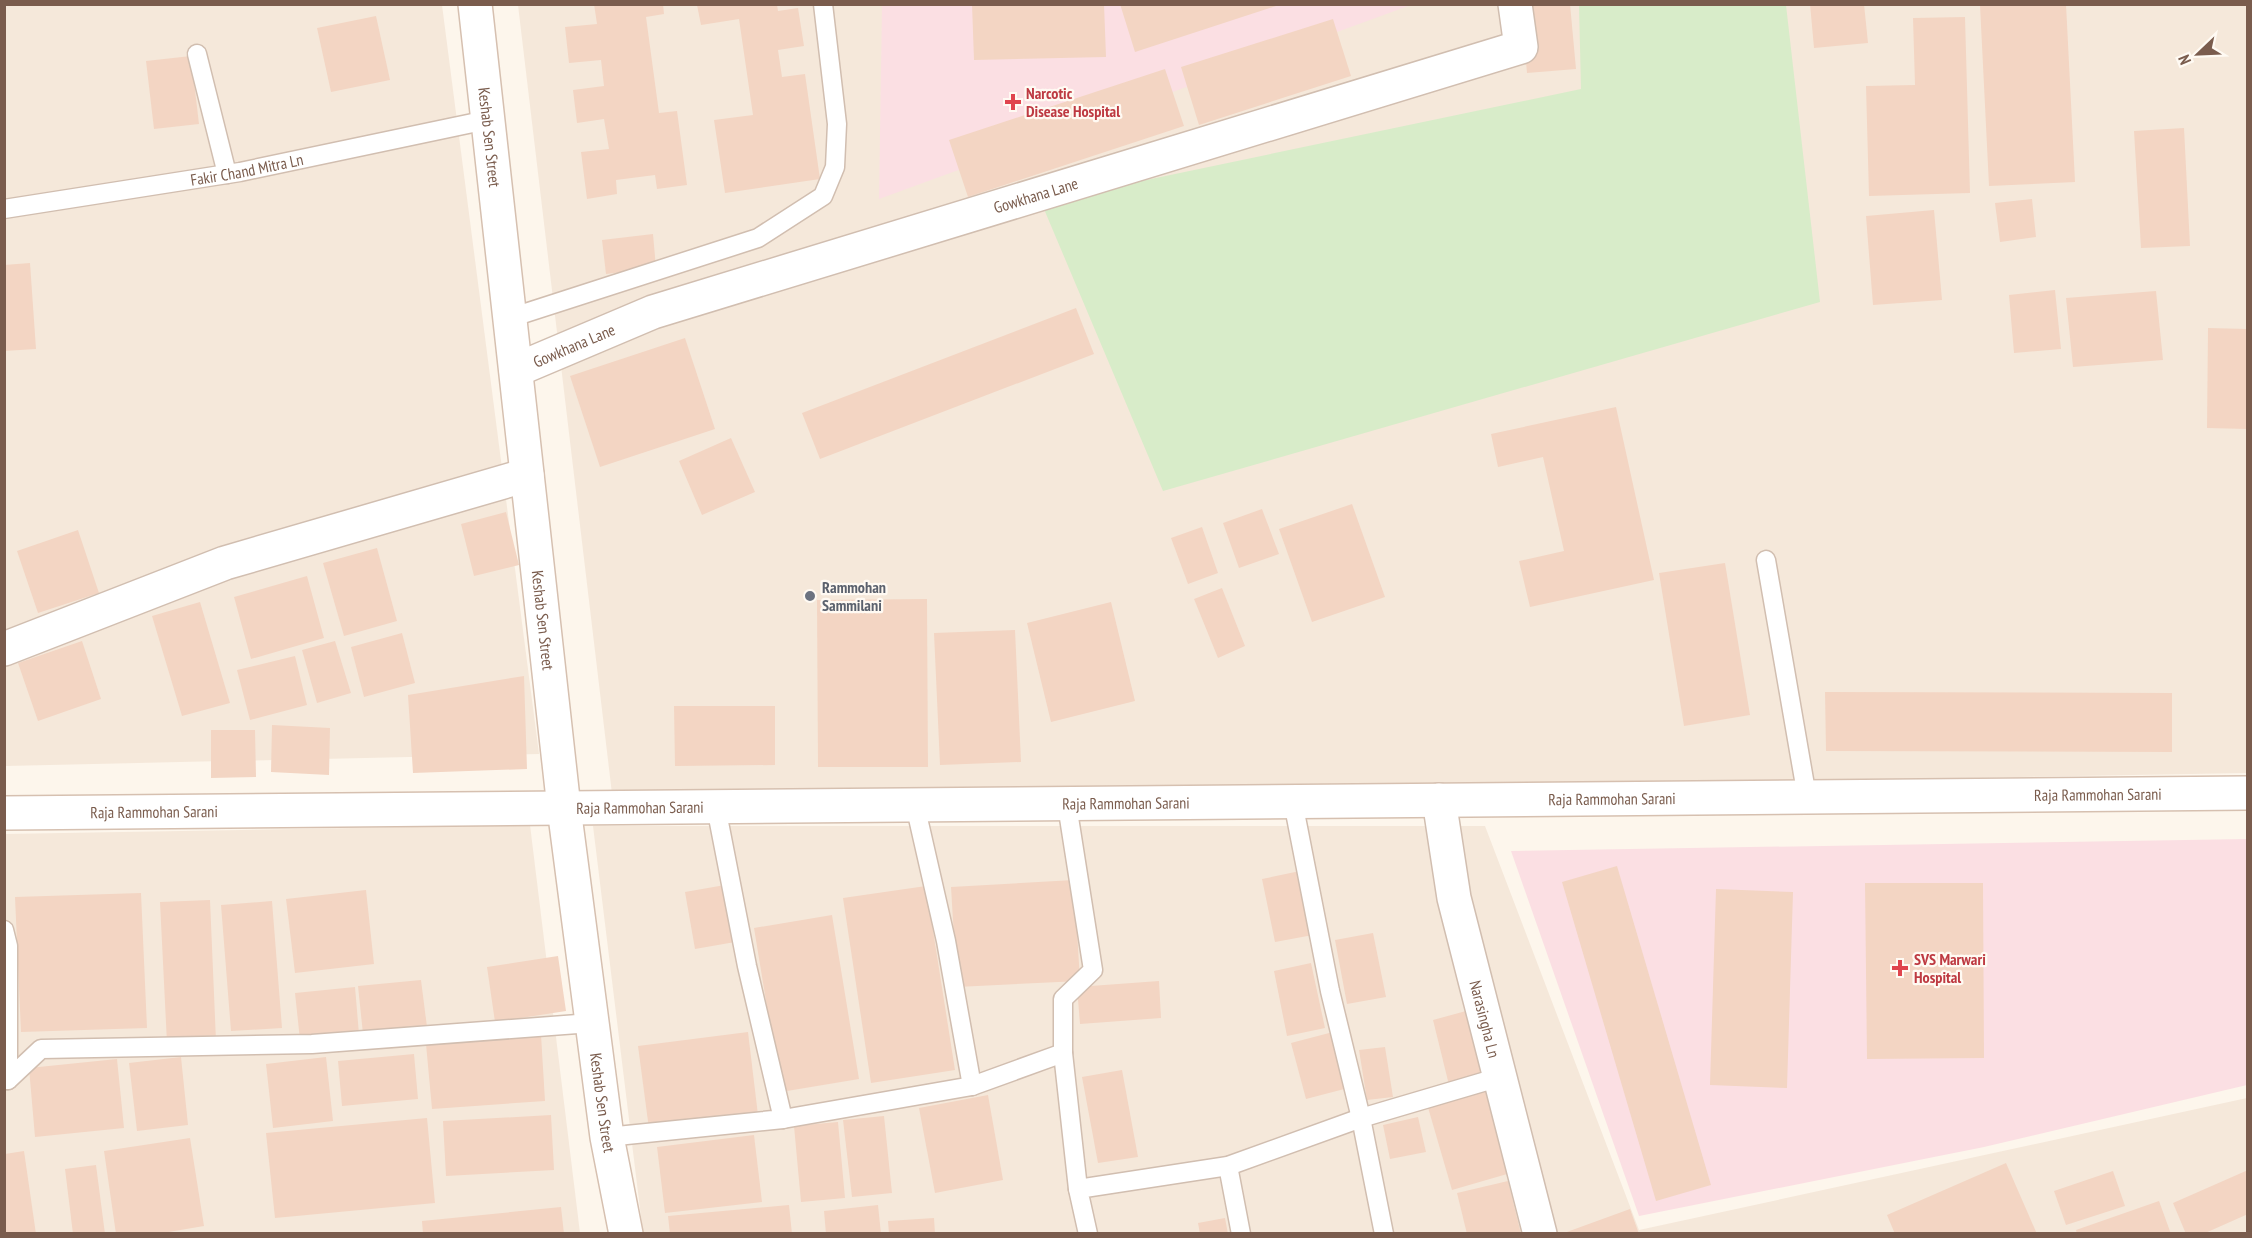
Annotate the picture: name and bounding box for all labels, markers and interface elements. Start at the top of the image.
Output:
north arrow [2168,24,2228,84]
text: N [2173,52,2195,68]
place label: Narcotic Disease Hospital [1026,83,1120,121]
street label: Keshab Sen Street [474,86,505,189]
marker: Narcotic Disease Hospital [1004,93,1022,111]
street label: Fakir Chand Mitra Ln [189,149,305,190]
street label: Gowkhana Lane [991,173,1080,217]
street label: Gowkhana Lane [530,319,618,372]
street label: Keshab Sen Street [528,569,559,672]
place label: Rammohan Sammilani [822,577,886,615]
marker: Rammohan Sammilani [803,589,817,603]
street label: Raja Rammohan Sarani [2034,784,2162,805]
street label: Raja Rammohan Sarani [1548,788,1676,809]
street label: Raja Rammohan Sarani [1062,792,1190,814]
street label: Raja Rammohan Sarani [576,797,704,818]
street label: Raja Rammohan Sarani [90,801,218,822]
place label: SVS Marwari Hospital [1914,949,1986,987]
marker: SVS Marwari Hospital [1891,959,1909,977]
street label: Narasingha Ln [1465,978,1504,1060]
street label: Keshab Sen Street [586,1052,620,1155]

